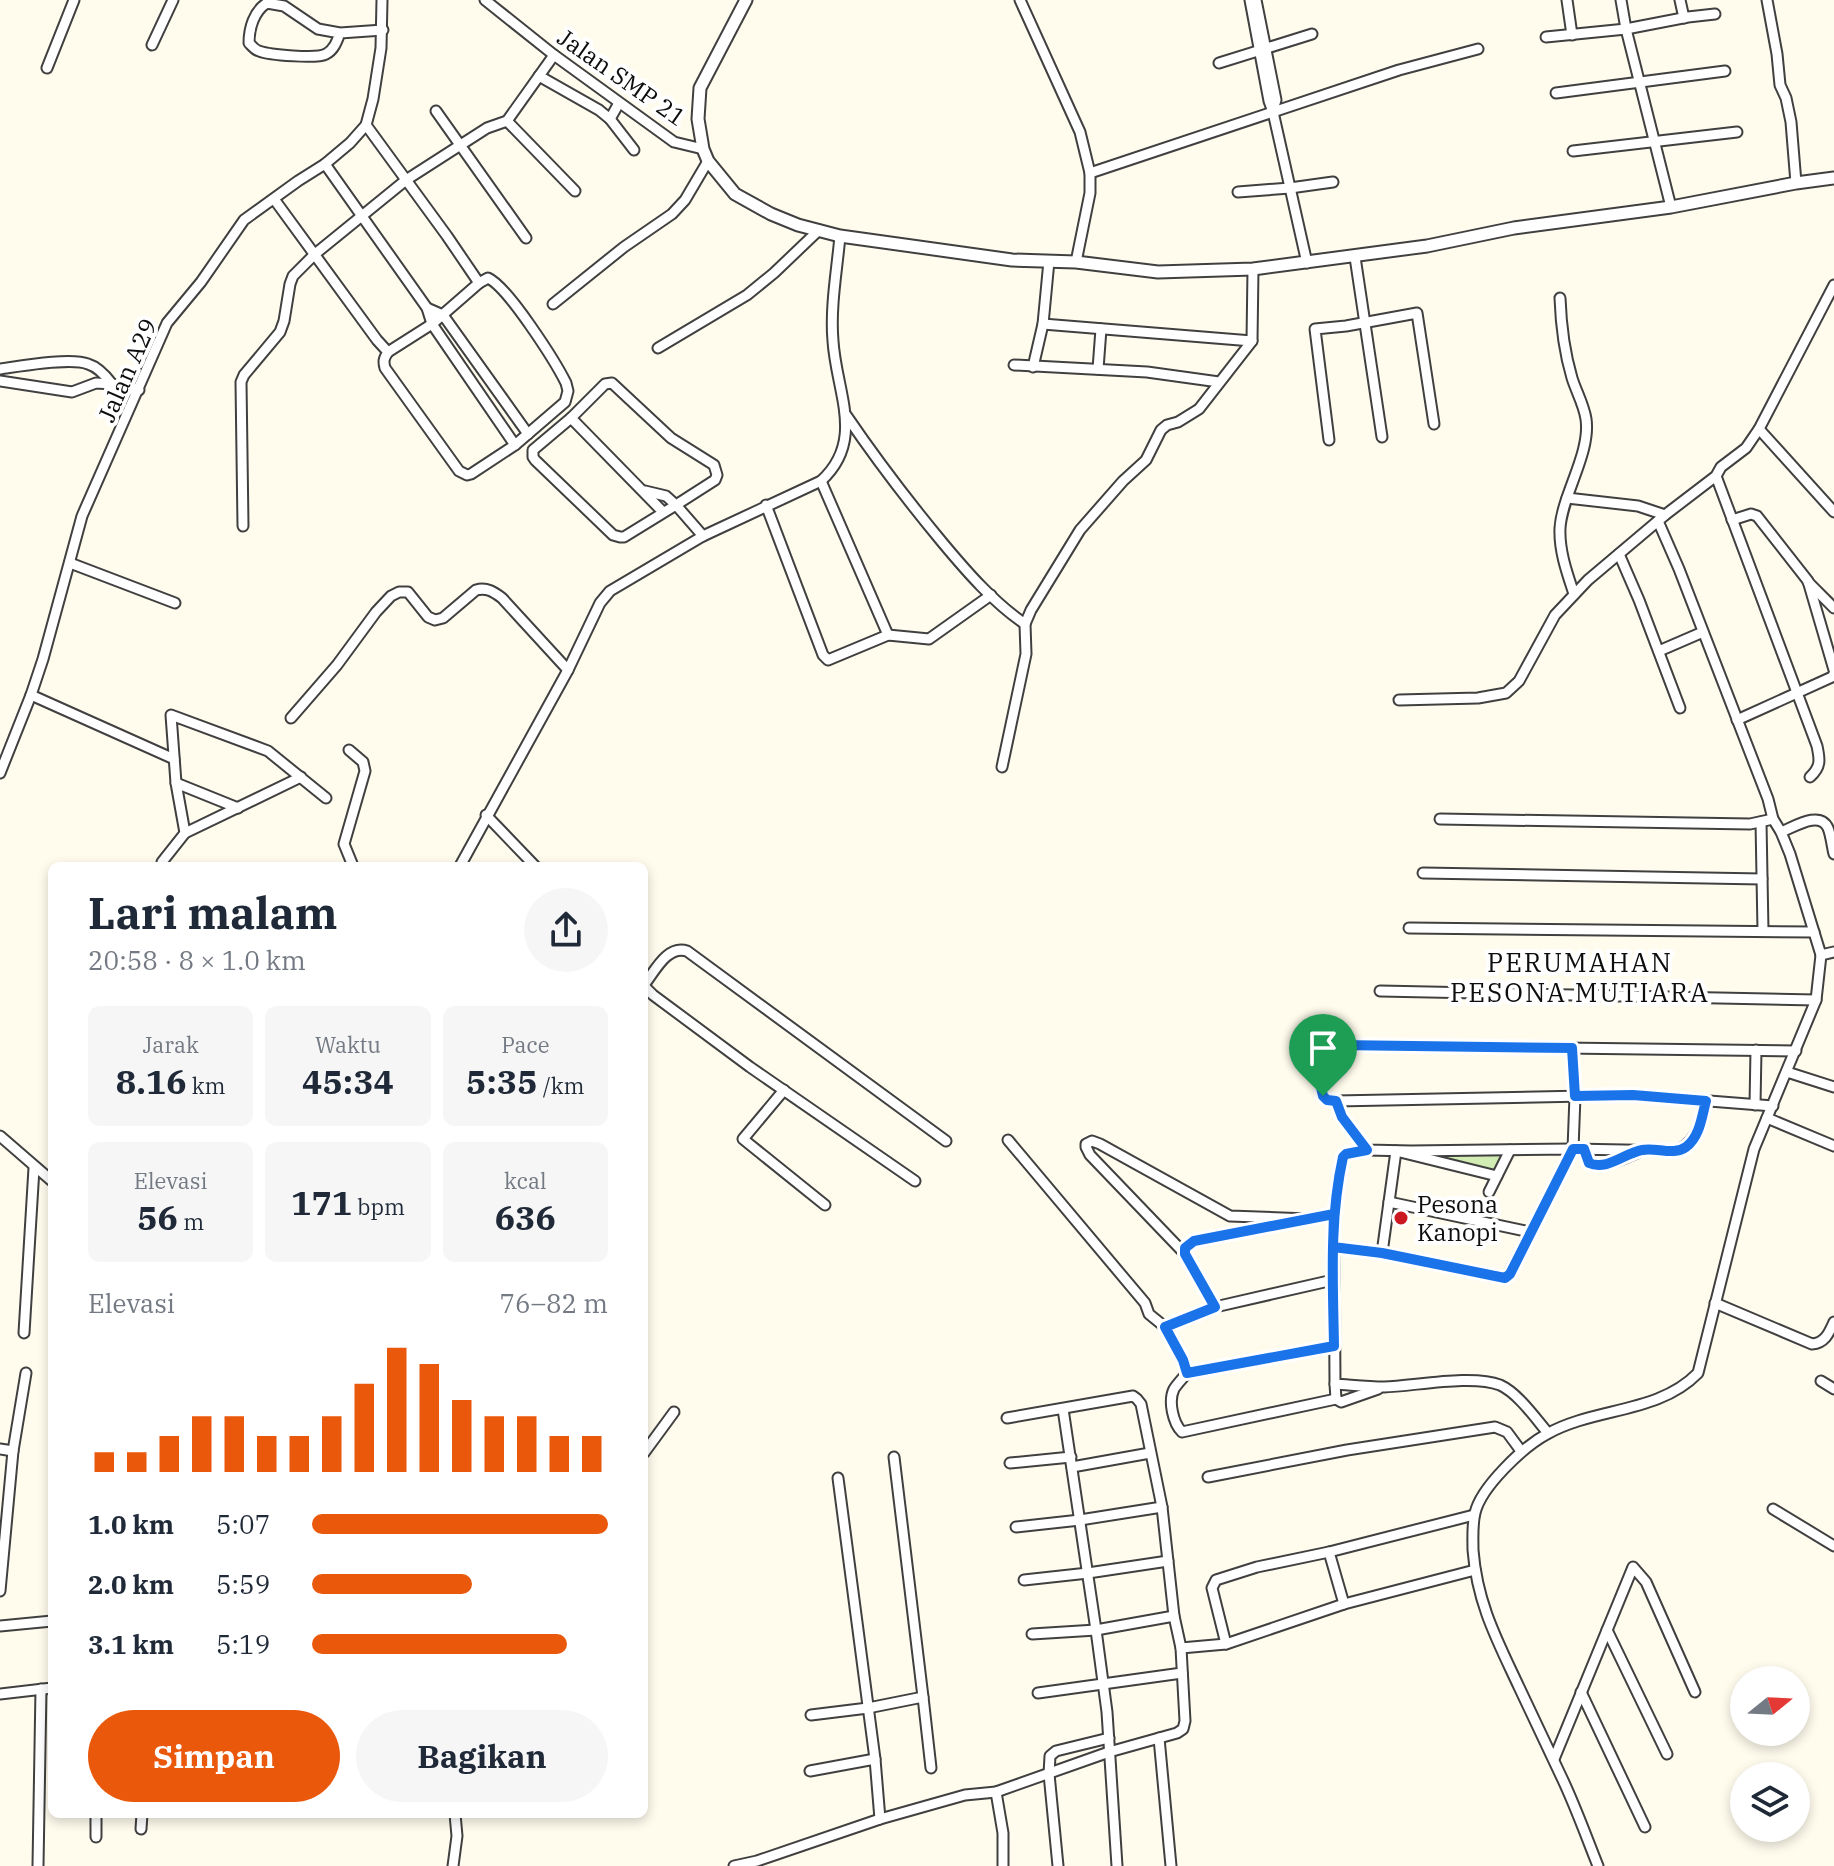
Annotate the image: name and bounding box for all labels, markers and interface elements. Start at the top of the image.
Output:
street label: Jalan SMP 21 [552,21,692,133]
street label: Jalan A29 [90,313,164,427]
text: Lari malam [88,884,338,941]
button: share [524,888,608,972]
text: 20:58 · 8 × 1.0 km [88,943,306,977]
district label: PERUMAHAN PESONA MUTIARA [1450,945,1710,1009]
pin [1289,1014,1357,1096]
icon: arrive [1301,1026,1345,1070]
text: Jarak [142,1030,199,1059]
text: Waktu [315,1030,381,1059]
text: Pace [501,1030,550,1059]
text: 8.16 [116,1059,187,1103]
text: 45:34 [302,1059,394,1103]
text: 5:35 [466,1059,538,1103]
text: km [187,1071,226,1100]
text: /km [538,1071,585,1100]
text: Elevasi [134,1166,207,1195]
text: kcal [504,1166,547,1195]
text: 171 [291,1180,352,1224]
place label: Pesona Kanopi [1417,1188,1498,1248]
text: bpm [352,1192,405,1221]
text: 56 [137,1195,178,1239]
text: 636 [495,1195,556,1239]
text: m [178,1207,204,1236]
marker: Pesona Kanopi [1392,1209,1410,1227]
text: Elevasi [88,1286,175,1320]
text: 76–82 m [500,1286,608,1320]
text: 1.0 km [88,1507,174,1541]
text: 5:07 [216,1507,270,1541]
text: 2.0 km [88,1567,174,1601]
text: 5:59 [216,1567,270,1601]
text: 3.1 km [88,1627,174,1661]
text: 5:19 [216,1627,270,1661]
north arrow [1730,1666,1810,1746]
map controls [1730,1666,1810,1842]
button: Simpan [88,1710,340,1802]
button: Bagikan [356,1710,608,1802]
button: layers [1730,1762,1810,1842]

